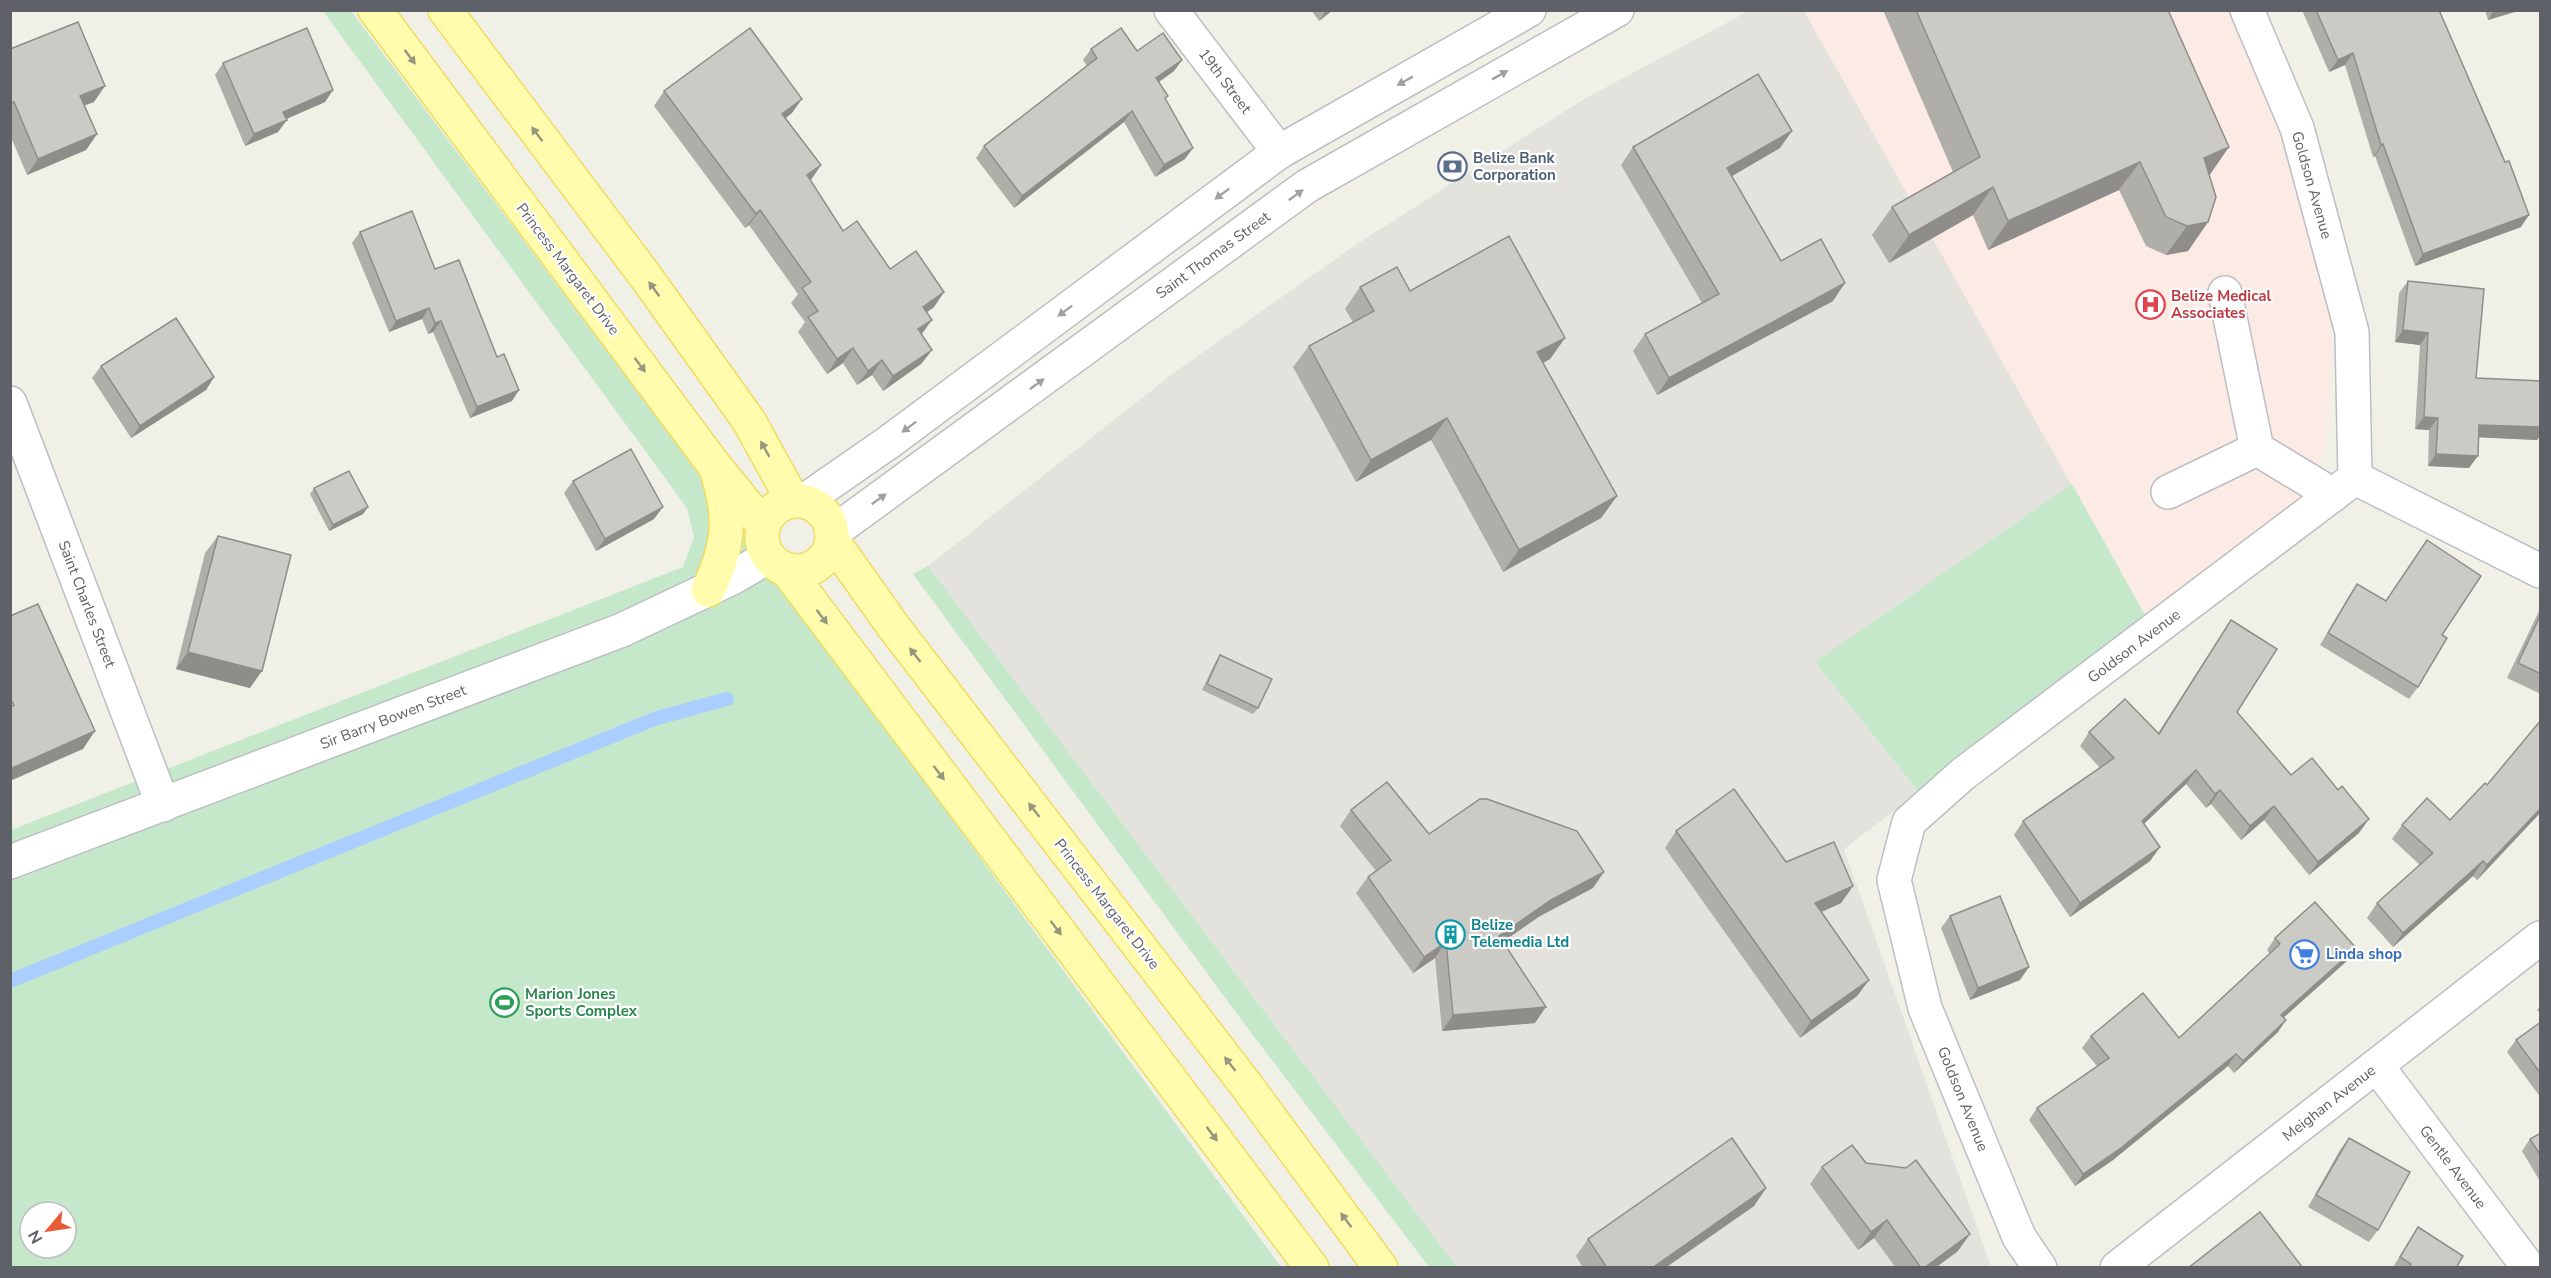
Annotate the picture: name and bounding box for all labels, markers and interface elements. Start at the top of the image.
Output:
street label: 19th Street [1194,44,1256,118]
one-way arrow [404,49,416,65]
one-way arrow [1492,70,1509,80]
one-way arrow [1397,75,1413,86]
one-way arrow [531,126,543,141]
street label: Goldson Avenue [2287,129,2337,241]
place label: Belize Bank Corporation [1473,148,1556,185]
bank icon: Belize Bank Corporation [1436,151,1468,183]
one-way arrow [1214,188,1230,200]
one-way arrow [1288,189,1303,201]
street label: Princess Margaret Drive [512,199,624,339]
street label: Saint Thomas Street [1152,206,1275,303]
one-way arrow [648,282,660,298]
place label: Belize Medical Associates [2171,286,2271,323]
hospital icon: Belize Medical Associates [2134,289,2166,321]
one-way arrow [1058,304,1073,316]
one-way arrow [634,356,646,372]
one-way arrow [1028,378,1044,390]
one-way arrow [901,421,917,433]
one-way arrow [760,441,770,458]
one-way arrow [871,493,887,505]
street label: Saint Charles Street [54,538,121,671]
street label: Goldson Avenue [2084,605,2184,687]
one-way arrow [815,609,828,625]
one-way arrow [909,647,922,663]
street label: Sir Barry Bowen Street [317,680,470,754]
one-way arrow [933,764,945,780]
one-way arrow [1028,802,1040,818]
street label: Princess Margaret Drive [1050,835,1164,973]
place label: Belize Telemedia Ltd [1471,915,1569,952]
building icon: Belize Telemedia Ltd [1434,918,1466,950]
one-way arrow [1050,921,1062,936]
supermarket icon: Linda shop [2289,938,2321,970]
place label: Linda shop [2326,944,2402,964]
place label: Marion Jones Sports Complex [525,984,638,1021]
sports icon: Marion Jones Sports Complex [488,987,520,1019]
street label: Goldson Avenue [1933,1044,1993,1154]
one-way arrow [1223,1056,1236,1072]
street label: Meighan Avenue [2278,1060,2380,1146]
street label: Gentle Avenue [2415,1121,2491,1213]
one-way arrow [1206,1126,1218,1142]
north arrow [18,1200,78,1260]
one-way arrow [1340,1213,1352,1229]
text: N [23,1226,48,1247]

